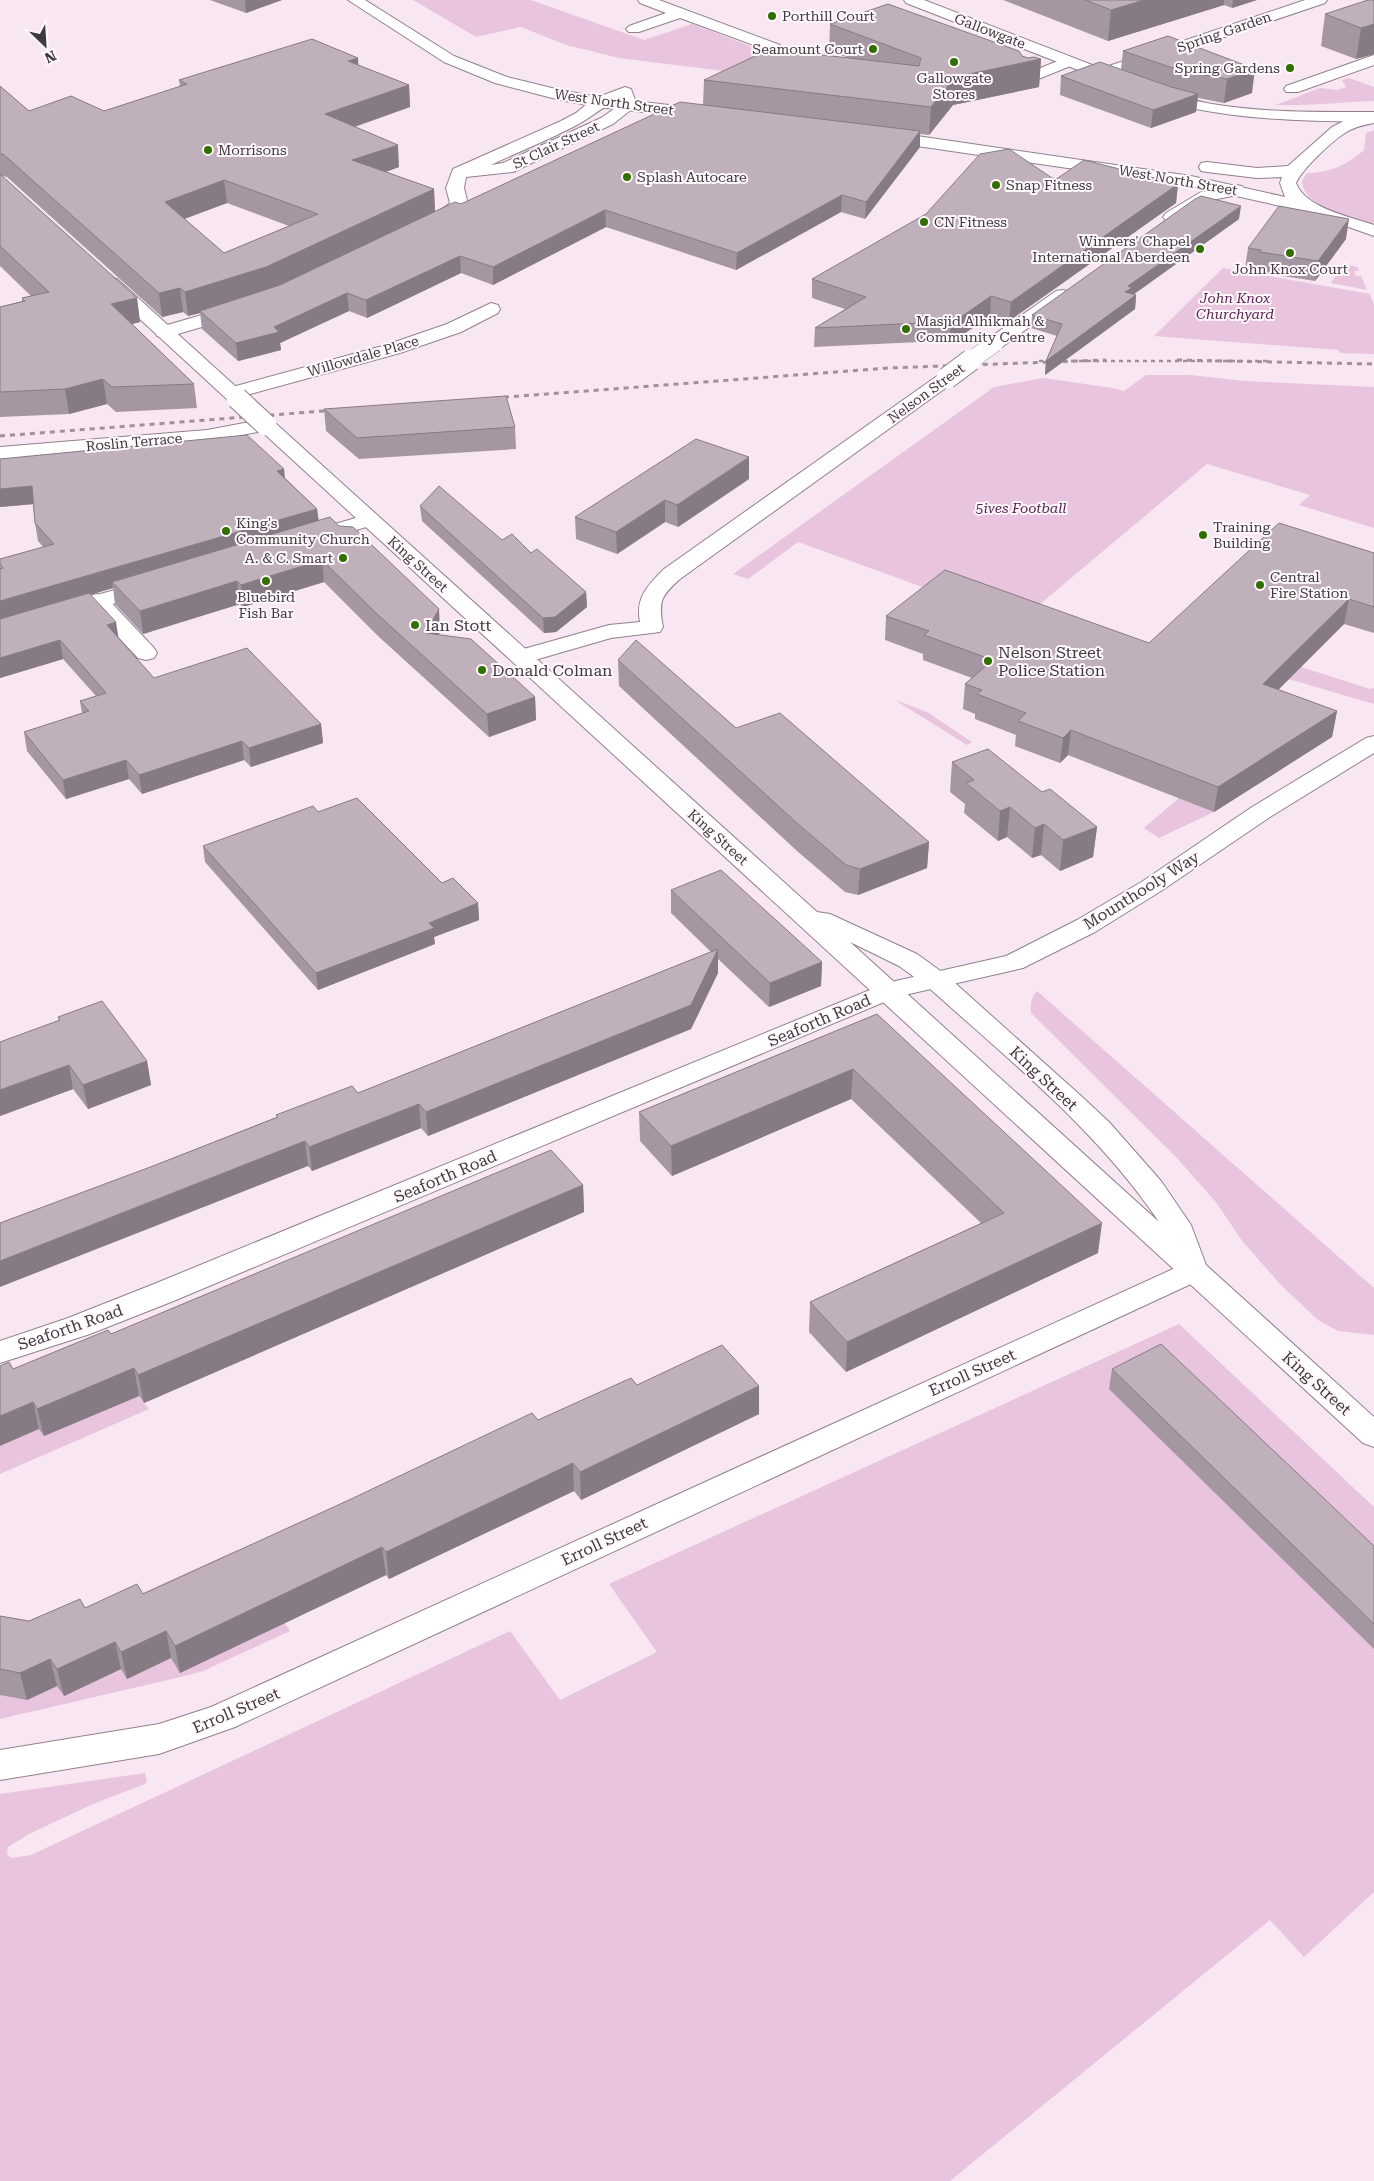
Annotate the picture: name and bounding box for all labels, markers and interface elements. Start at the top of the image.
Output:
place label: Porthill Court [782,8,875,24]
street label: Spring Garden [1175,8,1273,56]
marker: Porthill Court [766,10,778,22]
street label: Gallowgate [952,10,1028,52]
north arrow [20,20,70,70]
place label: Seamount Court [752,41,863,57]
marker: Seamount Court [867,43,879,55]
text: N [42,47,59,66]
marker: Gallowgate Stores [948,56,960,68]
place label: Spring Gardens [1175,60,1280,76]
marker: Spring Gardens [1284,62,1296,74]
place label: Gallowgate Stores [917,70,992,102]
street label: West North Street [553,86,675,118]
street label: St Clair Street [510,118,602,172]
place label: Morrisons [218,142,287,158]
marker: Morrisons [202,144,214,156]
street label: West North Street [1117,162,1239,198]
place label: Splash Autocare [637,169,747,185]
marker: Splash Autocare [621,171,633,183]
place label: Snap Fitness [1006,177,1092,193]
marker: Snap Fitness [990,179,1002,191]
place label: CN Fitness [934,214,1007,230]
marker: CN Fitness [918,216,930,228]
place label: Winners' Chapel International Aberdeen [1032,233,1191,265]
marker: Winners' Chapel International Aberdeen [1194,243,1206,255]
marker: John Knox Court [1284,247,1296,259]
place label: John Knox Court [1232,261,1348,277]
park label: John Knox Churchyard [1196,290,1274,322]
place label: Masjid Alhikmah & Community Centre [916,313,1045,345]
marker: Masjid Alhikmah & Community Centre [900,323,912,335]
street label: Willowdale Place [305,332,421,380]
street label: Nelson Street [885,360,967,426]
street label: Roslin Terrace [85,430,183,454]
park label: 5ives Football [975,500,1066,516]
place label: King's Community Church [236,515,370,547]
place label: Training Building [1213,519,1270,551]
marker: King's Community Church [220,525,232,537]
marker: Training Building [1197,529,1209,541]
street label: King Street [385,533,451,595]
place label: A. & C. Smart [245,550,333,566]
marker: A. & C. Smart [337,552,349,564]
place label: Central Fire Station [1270,569,1348,601]
marker: Bluebird Fish Bar [260,575,272,587]
marker: Central Fire Station [1254,579,1266,591]
place label: Bluebird Fish Bar [237,589,295,621]
place label: Ian Stott [425,616,492,635]
marker: Ian Stott [409,619,421,631]
place label: Nelson Street Police Station [998,643,1105,680]
marker: Nelson Street Police Station [982,655,994,667]
place label: Donald Colman [492,661,612,680]
marker: Donald Colman [476,664,488,676]
street label: King Street [685,806,751,868]
street label: Mounthooly Way [1080,847,1203,934]
street label: Seaforth Road [765,990,874,1051]
street label: King Street [1006,1042,1082,1115]
street label: Seaforth Road [391,1146,500,1207]
street label: Seaforth Road [15,1301,125,1354]
street label: Erroll Street [926,1345,1019,1400]
street label: King Street [1278,1348,1355,1419]
street label: Erroll Street [558,1513,650,1570]
street label: Erroll Street [190,1684,283,1737]

